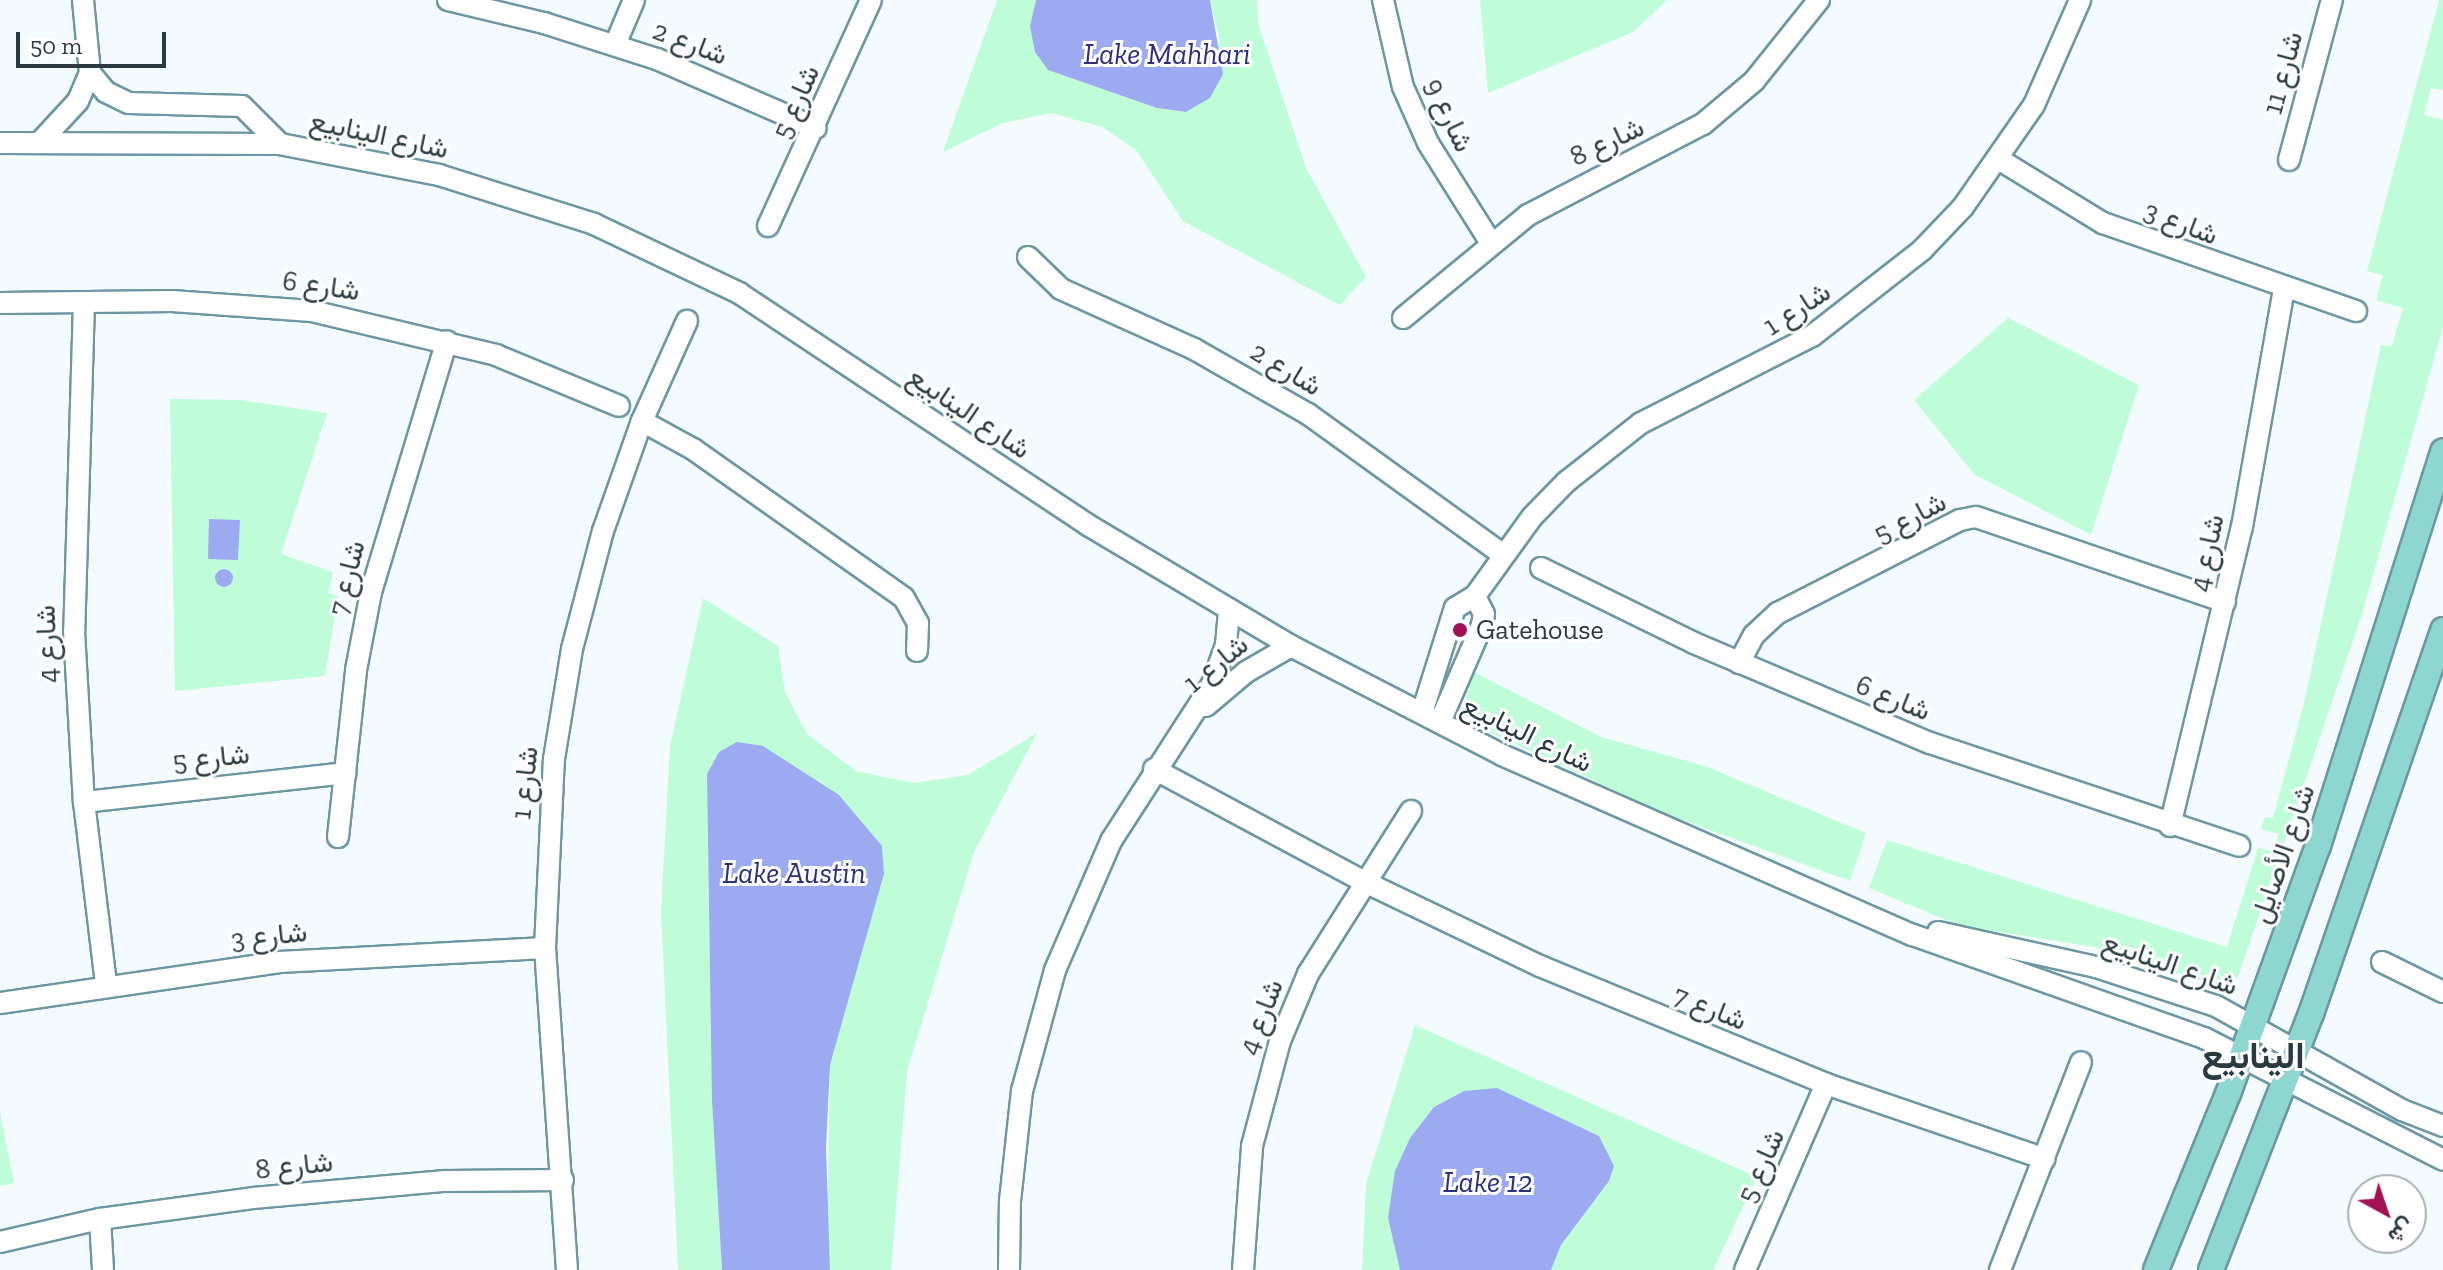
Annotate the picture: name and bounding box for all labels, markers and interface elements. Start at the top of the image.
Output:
street label: شارع 2 [648,14,732,72]
scale bar [20,16,170,66]
street label: شارع 11 [2256,28,2310,118]
text: 50 m [30,31,82,60]
water label: Lake Mahhari [1083,36,1251,72]
street label: شارع 5 [765,60,827,144]
street label: شارع 9 [1417,73,1481,157]
street label: شارع الينابيع [307,104,451,166]
street label: شارع 8 [1565,110,1649,174]
street label: شارع 3 [2139,194,2223,252]
street label: شارع 6 [280,264,362,308]
street label: شارع 1 [1757,275,1837,343]
street label: شارع 2 [1244,335,1328,403]
street label: شارع الينابيع [901,360,1037,466]
street label: شارع 5 [1868,485,1952,551]
street label: شارع 4 [2182,511,2232,595]
street label: شارع 7 [322,537,372,619]
street label: شارع 4 [29,605,65,683]
place label: Gatehouse [1476,613,1604,647]
marker: Gatehouse [1451,621,1469,639]
street label: شارع 1 [1177,628,1255,700]
street label: شارع 6 [1851,668,1935,728]
street label: شارع الينابيع [1456,688,1598,780]
street label: شارع 5 [171,737,251,779]
street label: شارع 1 [504,745,546,821]
street label: شارع الأصايل [2244,780,2322,928]
water label: Lake Austin [722,855,866,891]
street label: شارع 3 [229,915,309,957]
street label: شارع الينابيع [2098,925,2242,1003]
street label: شارع 4 [1231,975,1291,1059]
street label: شارع 7 [1669,978,1751,1038]
district label: الينابيع [2201,1034,2305,1078]
street label: شارع 5 [1730,1124,1792,1208]
street label: شارع 8 [254,1145,334,1187]
water label: Lake 12 [1443,1164,1533,1200]
north arrow [2347,1174,2427,1254]
text: ش [2383,1212,2420,1250]

